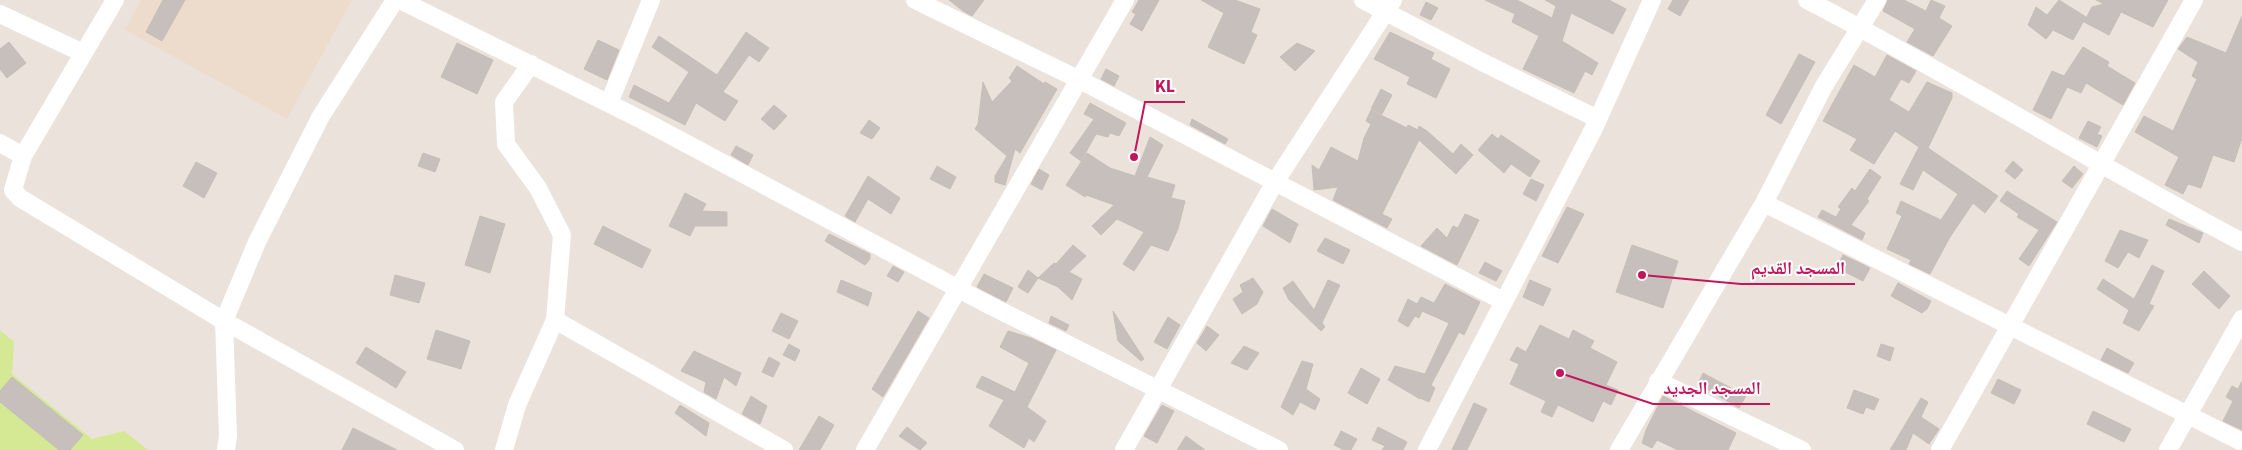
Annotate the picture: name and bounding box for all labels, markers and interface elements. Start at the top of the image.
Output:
callout: KL [1145,69,1185,102]
text: KL [1155,74,1175,99]
callout: المسجد القديم [1741,251,1855,284]
text: المسجد القديم [1751,256,1845,281]
callout: المسجد الجديد [1653,371,1770,404]
text: المسجد الجديد [1663,376,1761,401]

